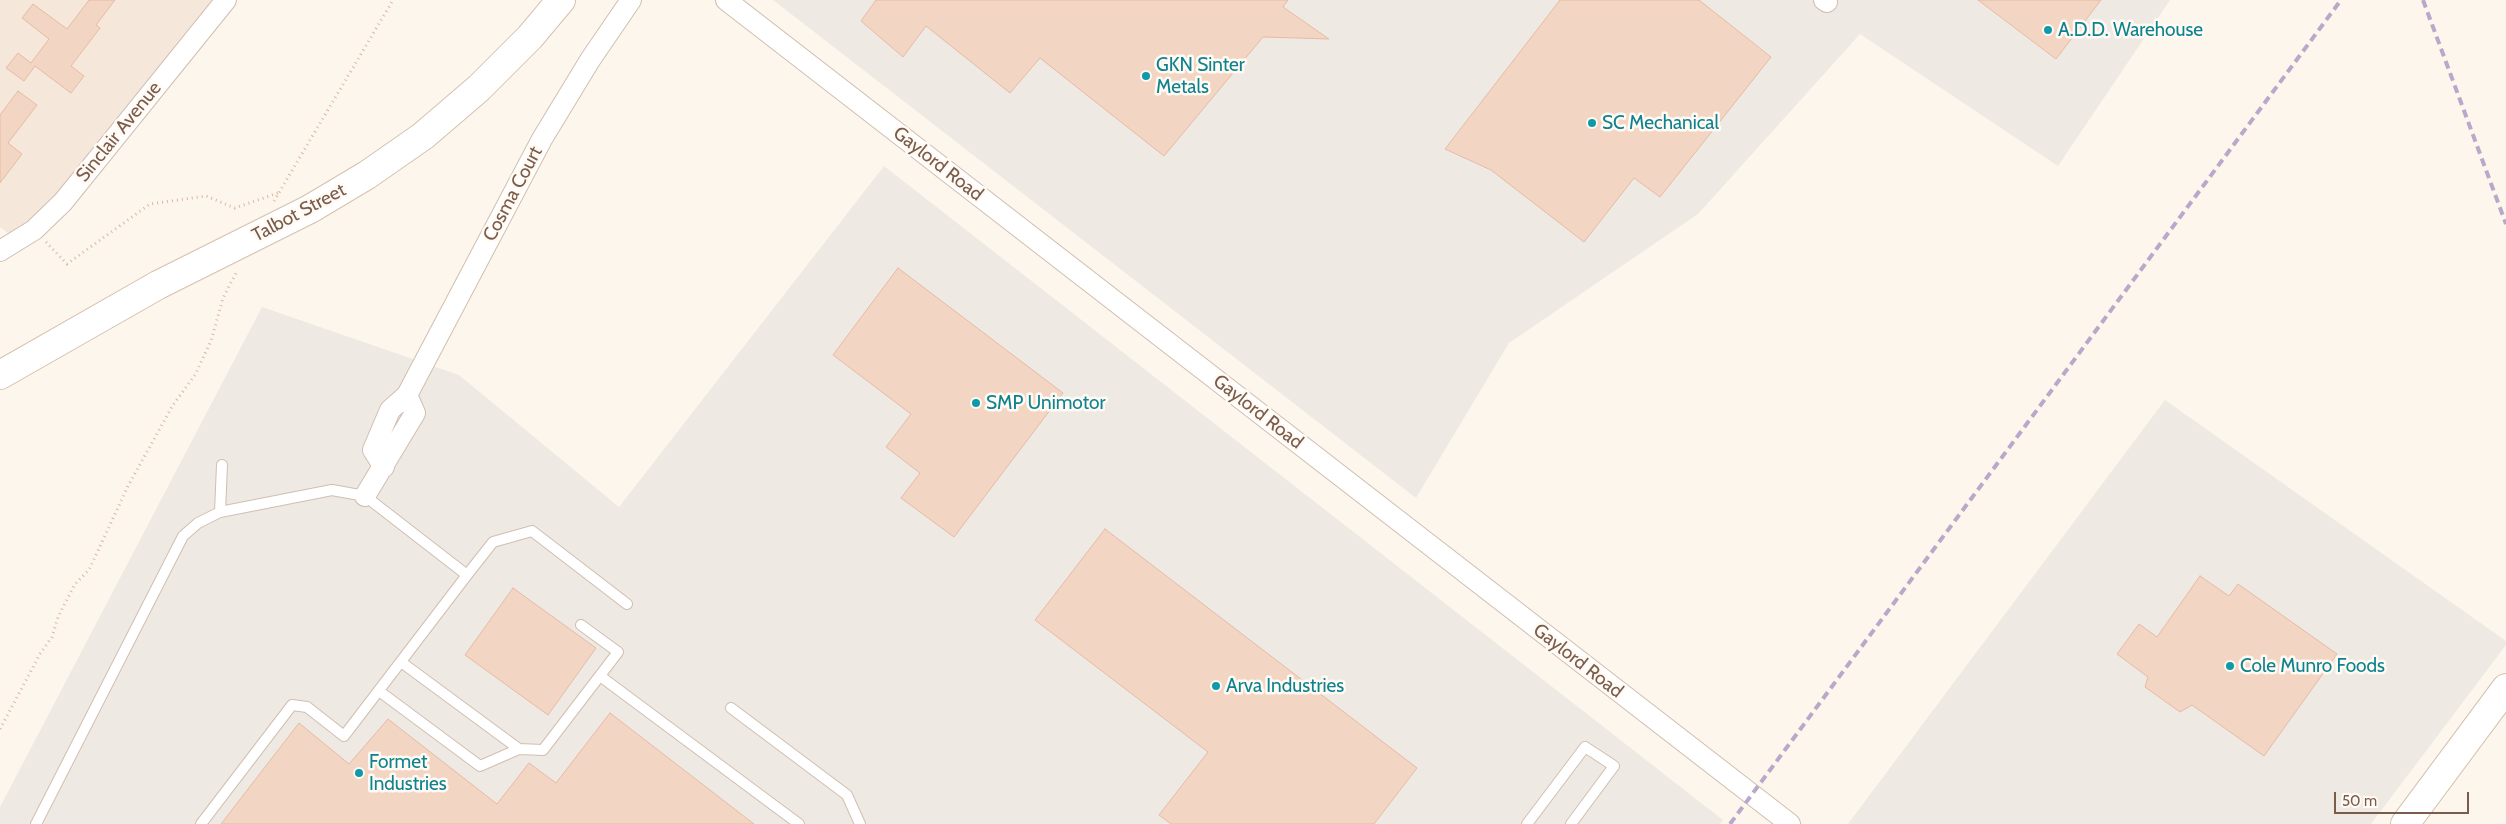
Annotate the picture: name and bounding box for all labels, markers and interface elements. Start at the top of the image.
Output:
place label: A.D.D. Warehouse [2058,19,2203,41]
marker: A.D.D. Warehouse [2042,24,2054,36]
place label: GKN Sinter Metals [1156,54,1245,98]
marker: GKN Sinter Metals [1140,70,1152,82]
street label: Sinclair Avenue [72,77,166,187]
place label: SC Mechanical [1602,112,1719,134]
marker: SC Mechanical [1586,117,1598,129]
street label: Gaylord Road [889,122,987,206]
street label: Cosma Court [479,143,547,245]
street label: Talbot Street [248,179,350,247]
street label: Gaylord Road [1209,370,1307,454]
place label: SMP Unimotor [986,392,1105,414]
marker: SMP Unimotor [970,397,982,409]
street label: Gaylord Road [1529,619,1627,703]
place label: Cole Munro Foods [2240,655,2385,677]
marker: Cole Munro Foods [2224,660,2236,672]
place label: Arva Industries [1226,675,1344,697]
marker: Arva Industries [1210,680,1222,692]
place label: Formet Industries [369,751,447,795]
marker: Formet Industries [353,767,365,779]
scale bar [2336,782,2471,814]
text: 50 m [2342,792,2377,810]

